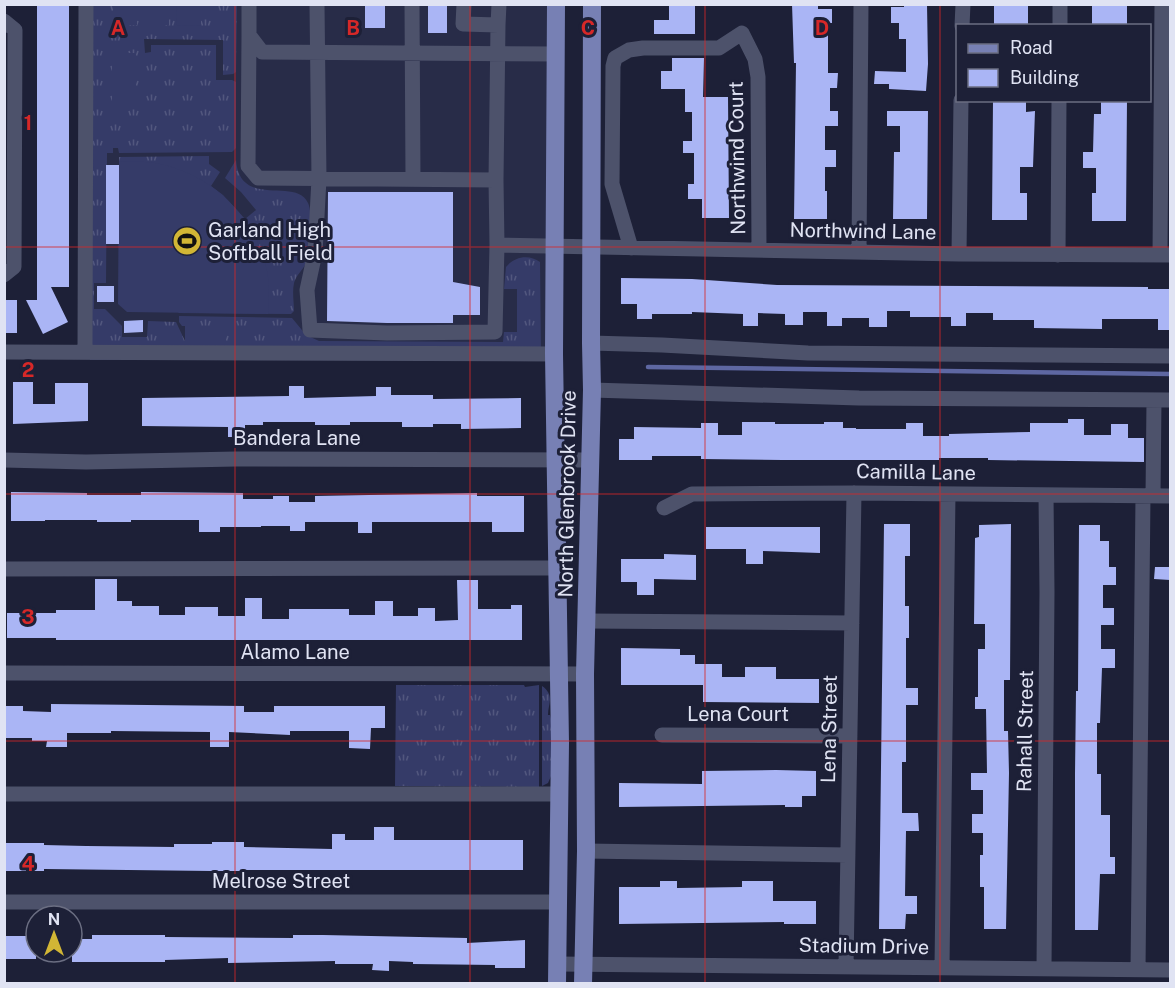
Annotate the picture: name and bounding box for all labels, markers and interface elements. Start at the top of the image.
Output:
text: A [111,16,125,40]
text: B [346,16,360,40]
text: C [581,16,595,40]
text: D [815,16,829,40]
legend [956,24,1151,102]
text: Road [1010,37,1053,58]
text: Building [1010,67,1079,88]
street label: Northwind Court [724,81,750,235]
text: 1 [24,111,32,135]
place label: Garland High Softball Field [208,218,333,265]
street label: Northwind Lane [789,218,937,244]
sports icon: Garland High Softball Field [171,225,203,257]
text: 2 [22,358,34,382]
street label: North Glenbrook Drive [553,390,581,598]
street label: Bandera Lane [233,426,361,450]
street label: Camilla Lane [856,459,976,485]
text: 3 [21,605,35,629]
street label: Alamo Lane [240,640,350,664]
street label: Rahall Street [1012,670,1038,792]
street label: Lena Street [816,675,842,783]
street label: Lena Court [687,702,789,726]
text: 4 [21,852,35,876]
street label: Melrose Street [212,869,350,893]
north arrow [24,904,84,964]
text: N [48,910,60,929]
street label: Stadium Drive [799,933,929,959]

